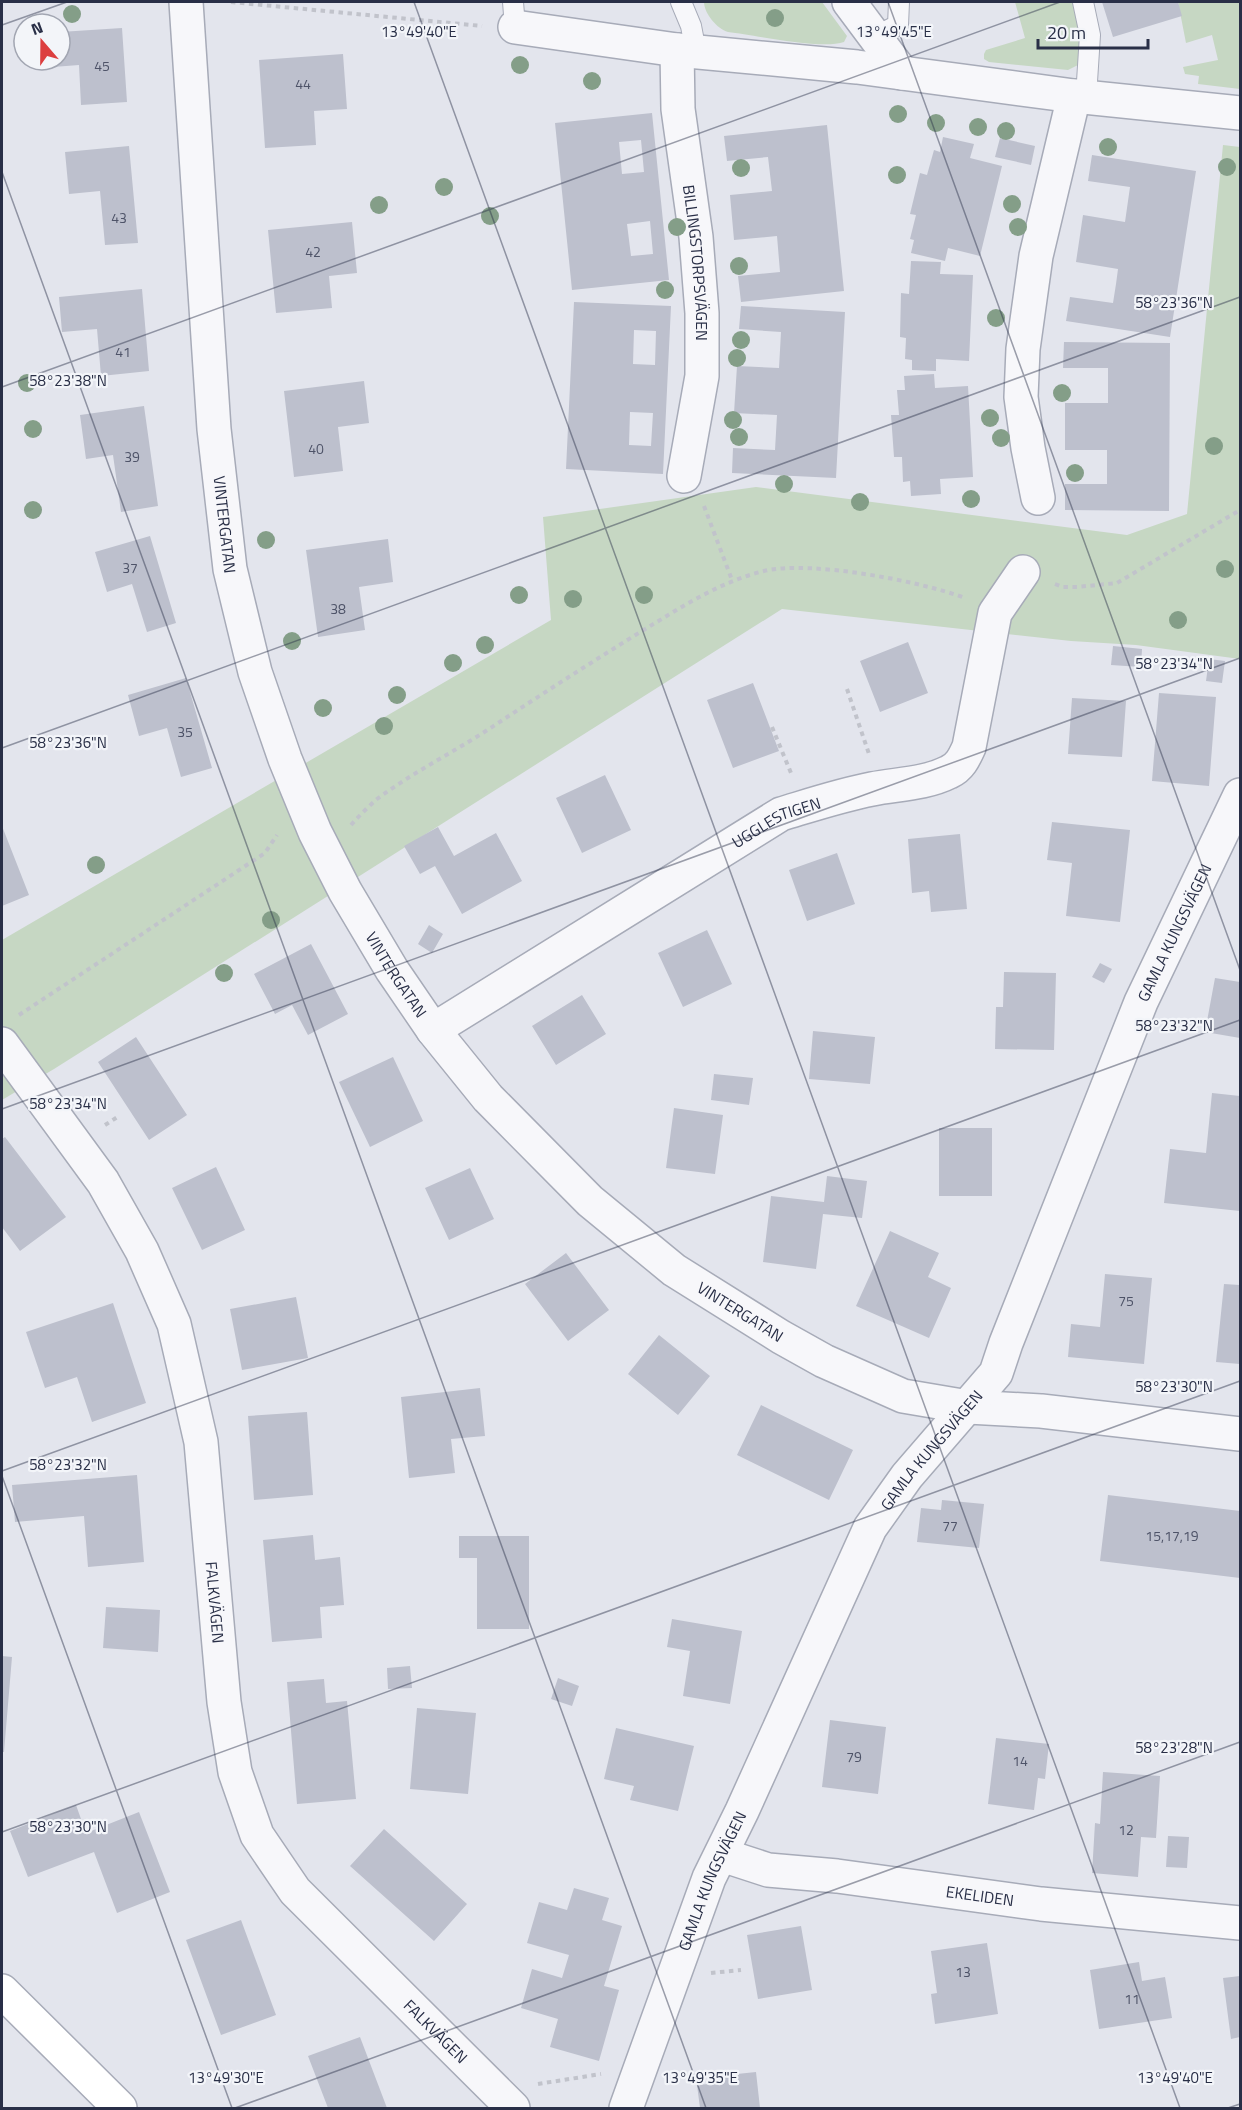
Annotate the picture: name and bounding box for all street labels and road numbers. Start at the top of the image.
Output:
street label: BILLINGSTORPSVÄGEN [677,183,714,341]
street label: VINTERGATAN [207,474,242,574]
street label: UGGLESTIGEN [727,791,824,854]
street label: GAMLA KUNGSVÄGEN [1131,860,1217,1005]
street label: VINTERGATAN [360,927,433,1022]
street label: VINTERGATAN [693,1275,788,1348]
street label: GAMLA KUNGSVÄGEN [874,1385,988,1515]
street label: FALKVÄGEN [200,1560,231,1644]
street label: GAMLA KUNGSVÄGEN [672,1807,752,1954]
street label: EKELIDEN [944,1879,1016,1912]
street label: FALKVÄGEN [398,1994,473,2069]

